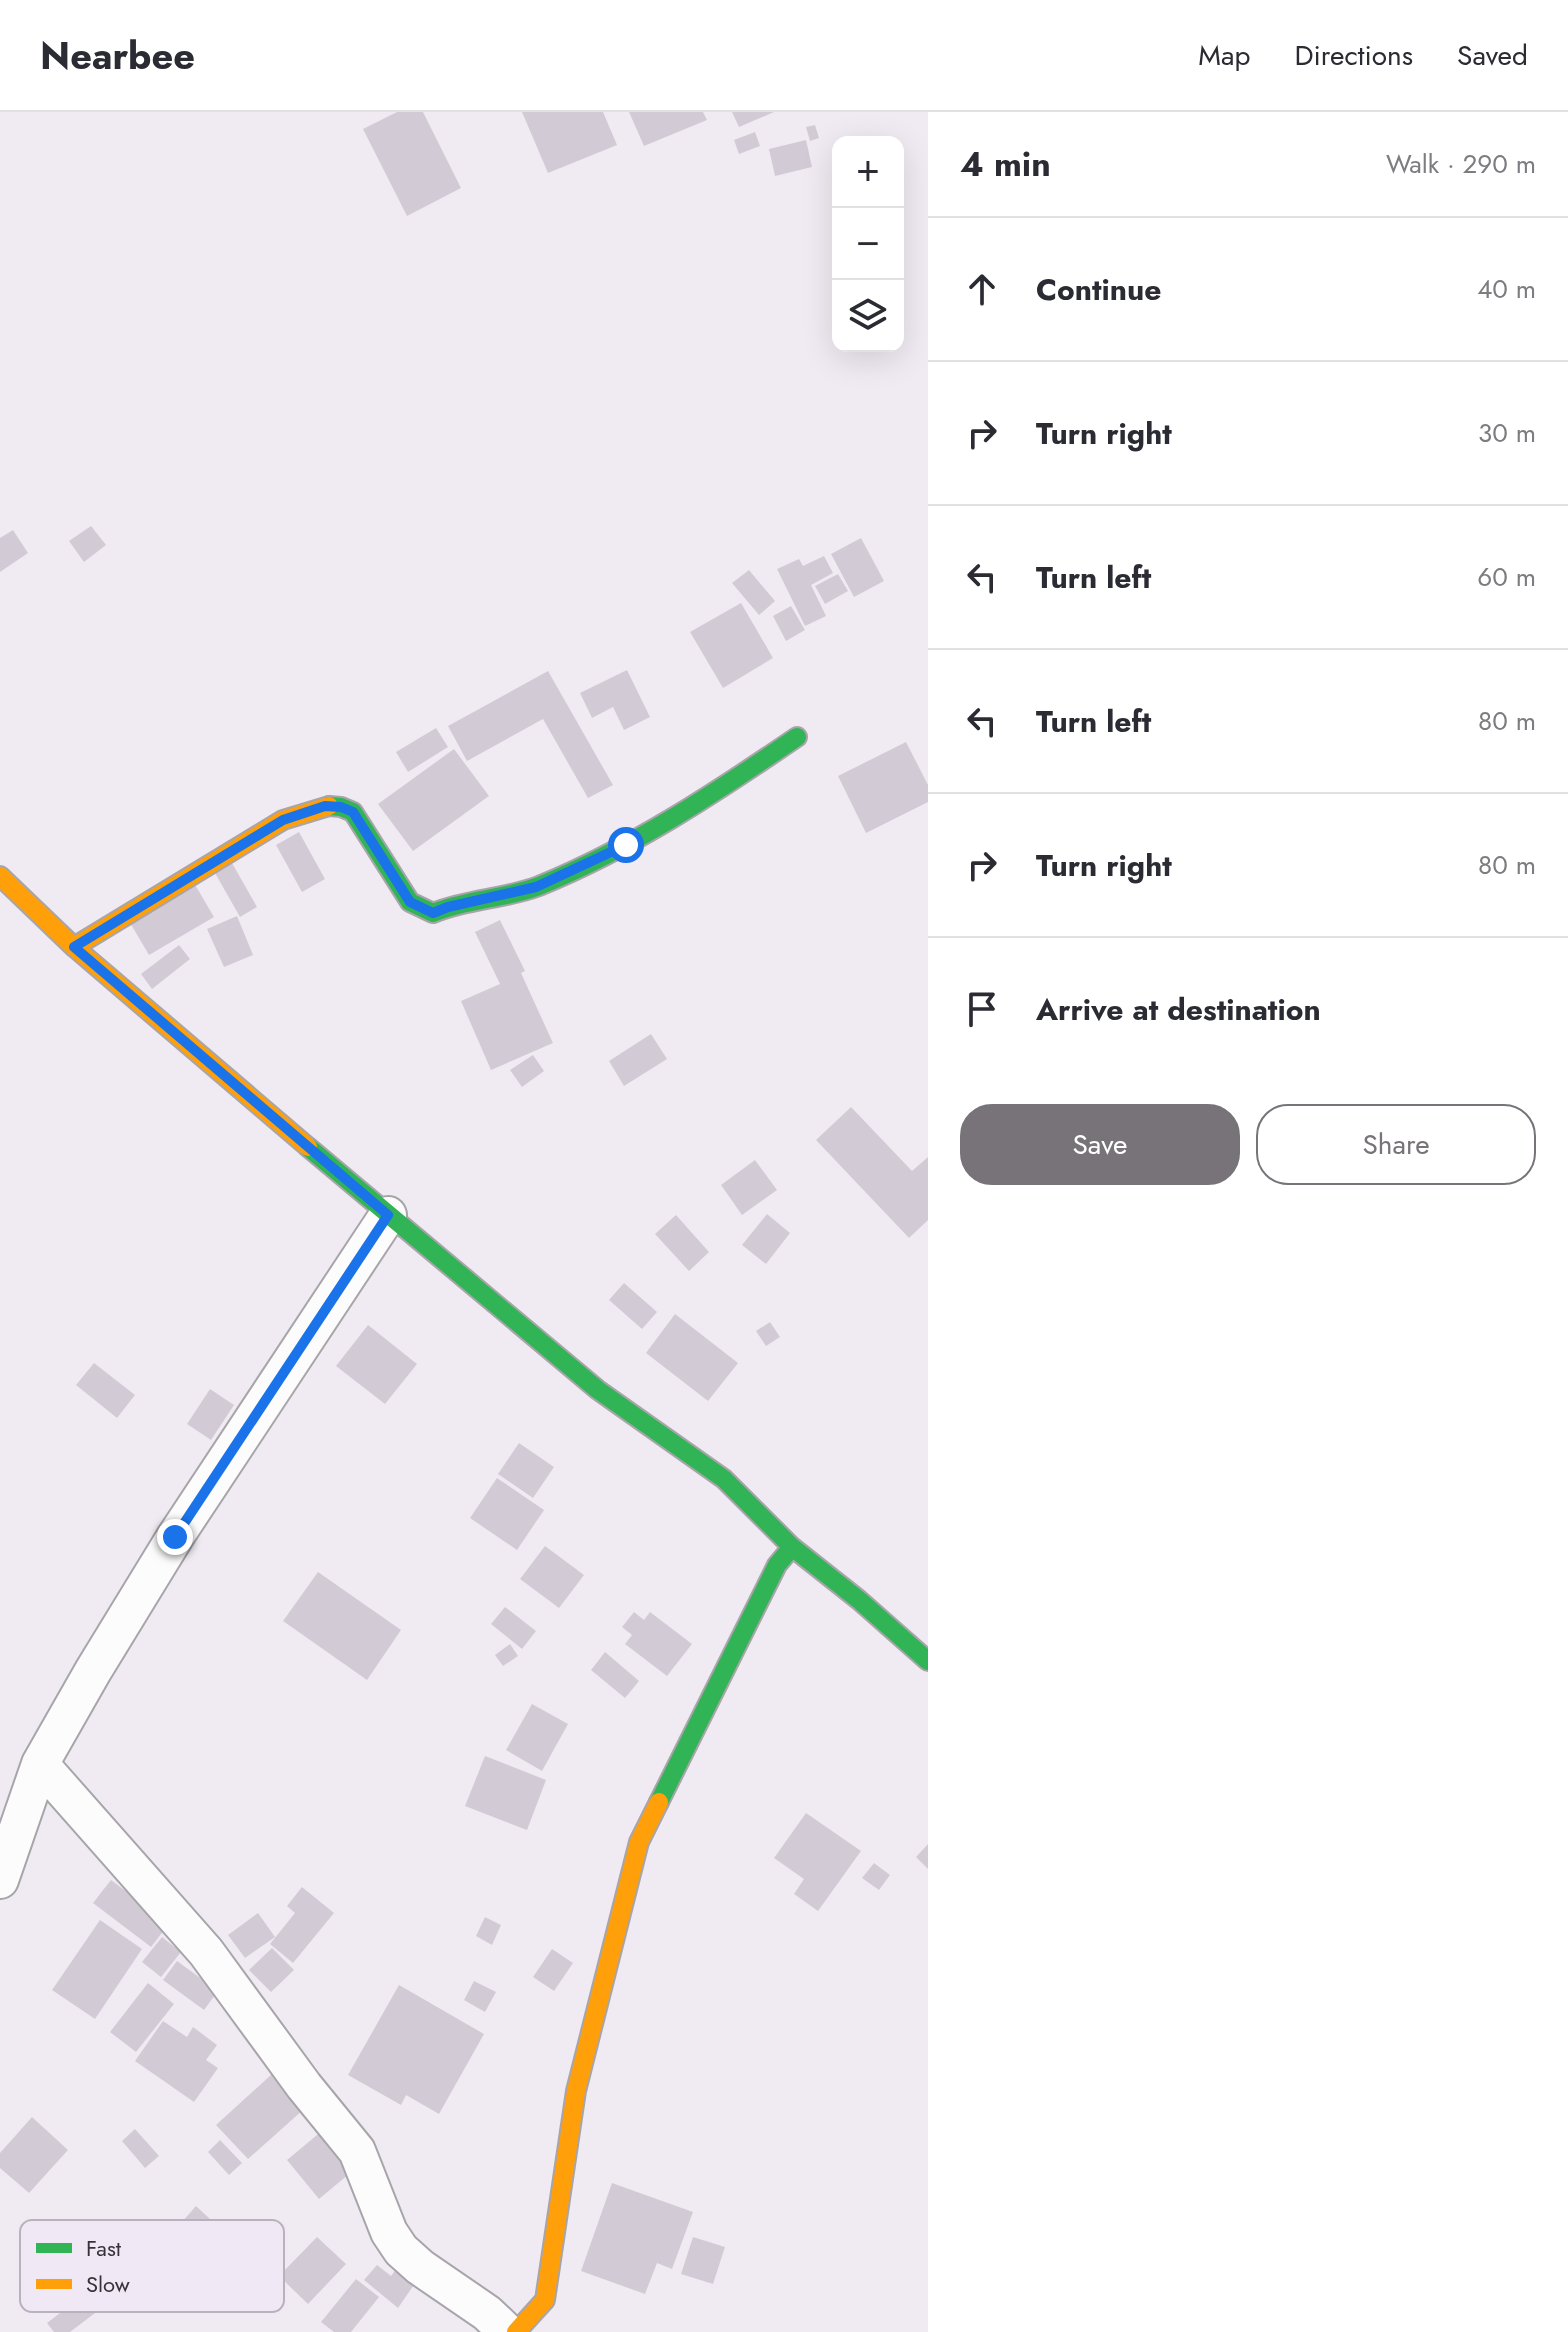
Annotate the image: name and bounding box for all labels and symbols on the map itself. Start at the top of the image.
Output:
route start [608,827,644,863]
route end [157,1519,193,1555]
legend [20,2220,284,2312]
text: Fast [86,2232,122,2264]
text: Slow [86,2268,130,2300]

